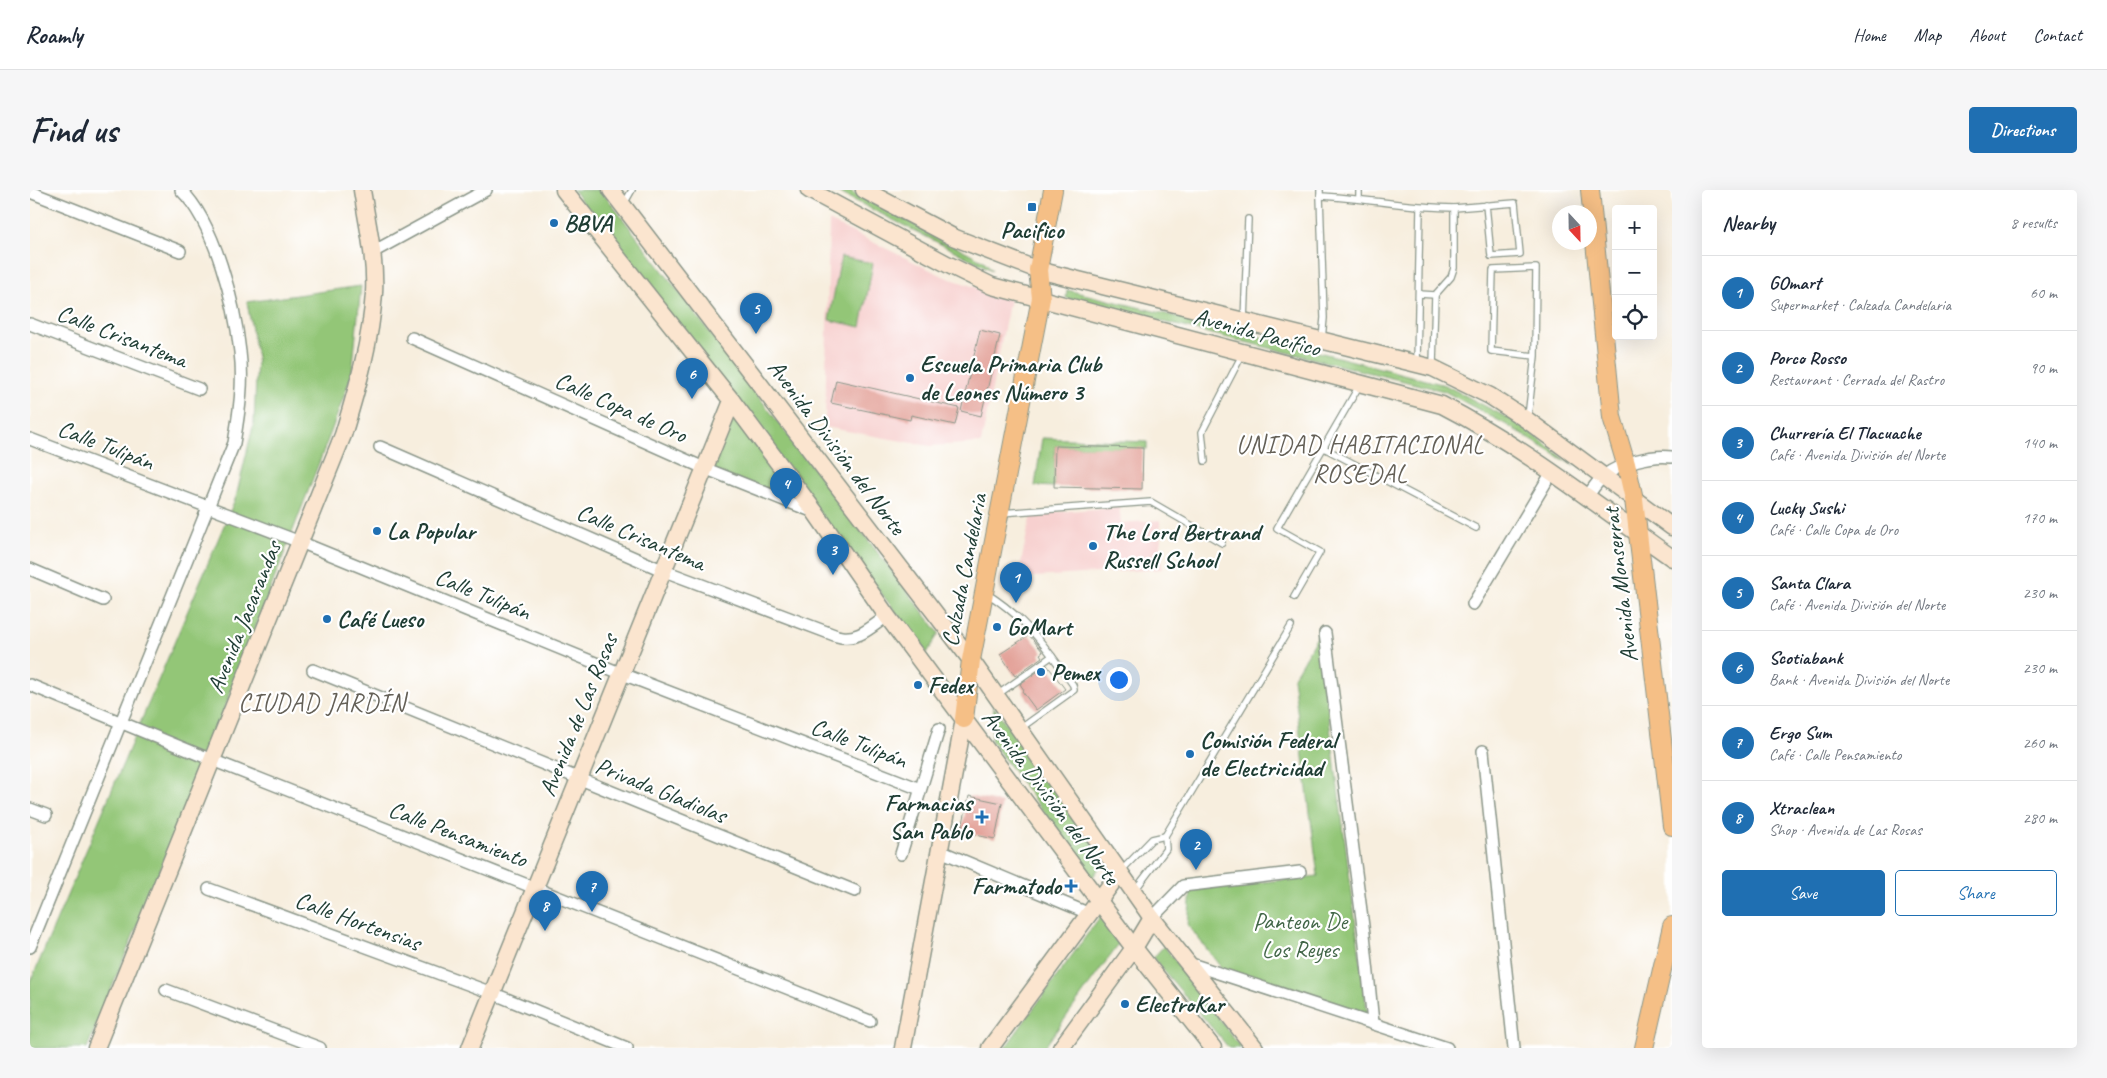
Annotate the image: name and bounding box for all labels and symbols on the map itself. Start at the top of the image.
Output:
marker: Pacifico [1026,201,1038,213]
north arrow [1552,205,1597,250]
place label: BBVA [564,208,613,238]
place label: Pacifico [1001,215,1066,245]
marker: BBVA [548,217,560,229]
pin: 5 [740,293,772,334]
street label: Calle Crisantema [53,297,193,375]
street label: Avenida Pacífico [1190,301,1325,364]
place label: Escuela Primaria Club de Leones Número 3 [920,349,1103,407]
street label: Avenida División del Norte [761,354,914,542]
pin: 6 [676,358,708,399]
street label: Calle Copa de Oro [550,365,693,450]
marker: Escuela Primaria Club de Leones Número 3 [904,372,916,384]
street label: Calle Tulipán [54,413,159,477]
district label: UNIDAD HABITACIONAL ROSEDAL [1236,429,1484,490]
pin: 4 [770,468,802,509]
street label: Calzada Candelaria [935,490,994,649]
street label: Calle Crisantema [572,496,712,578]
street label: Avenida Monserrat [1595,504,1644,664]
place label: La Popular [387,516,477,546]
place label: The Lord Bertrand Russell School [1103,517,1264,575]
marker: La Popular [371,525,383,537]
pin: 3 [817,534,849,575]
street label: Avenida Jacarandas [200,535,289,697]
marker: The Lord Bertrand Russell School [1087,540,1099,552]
street label: Calle Tulipán [431,561,536,627]
pin: 1 [1000,562,1032,603]
place label: Café Lueso [337,604,426,634]
place label: GoMart [1007,612,1075,642]
marker: Café Lueso [321,613,333,625]
marker: GoMart [991,621,1003,633]
street label: Avenida de Las Rosas [532,627,625,800]
place label: Pemex [1051,657,1102,687]
marker: Pemex [1035,666,1047,678]
your location [1106,667,1132,693]
place label: Fedex [928,670,976,700]
marker: Fedex [912,679,924,691]
district label: CIUDAD JARDÍN [238,687,409,719]
street label: Avenida División del Norte [975,704,1128,892]
street label: Calle Tulipán [807,711,912,775]
place label: Comisión Federal de Electricidad [1200,725,1341,783]
marker: Comisión Federal de Electricidad [1184,748,1196,760]
street label: Privada Gladiolas [591,750,733,831]
place label: Farmacias San Pablo [885,788,975,846]
street label: Calle Pensamiento [385,794,533,875]
marker: Farmacias San Pablo [976,811,988,823]
pin: 2 [1180,829,1212,870]
pin: 7 [576,871,608,912]
place label: Farmatodo [972,871,1063,901]
marker: Farmatodo [1065,880,1077,892]
street label: Calle Hortensias [291,884,428,959]
pin: 8 [529,890,561,931]
park label: Panteon De Los Reyes [1253,906,1349,964]
place label: ElectroKar [1135,989,1226,1019]
marker: ElectroKar [1119,998,1131,1010]

